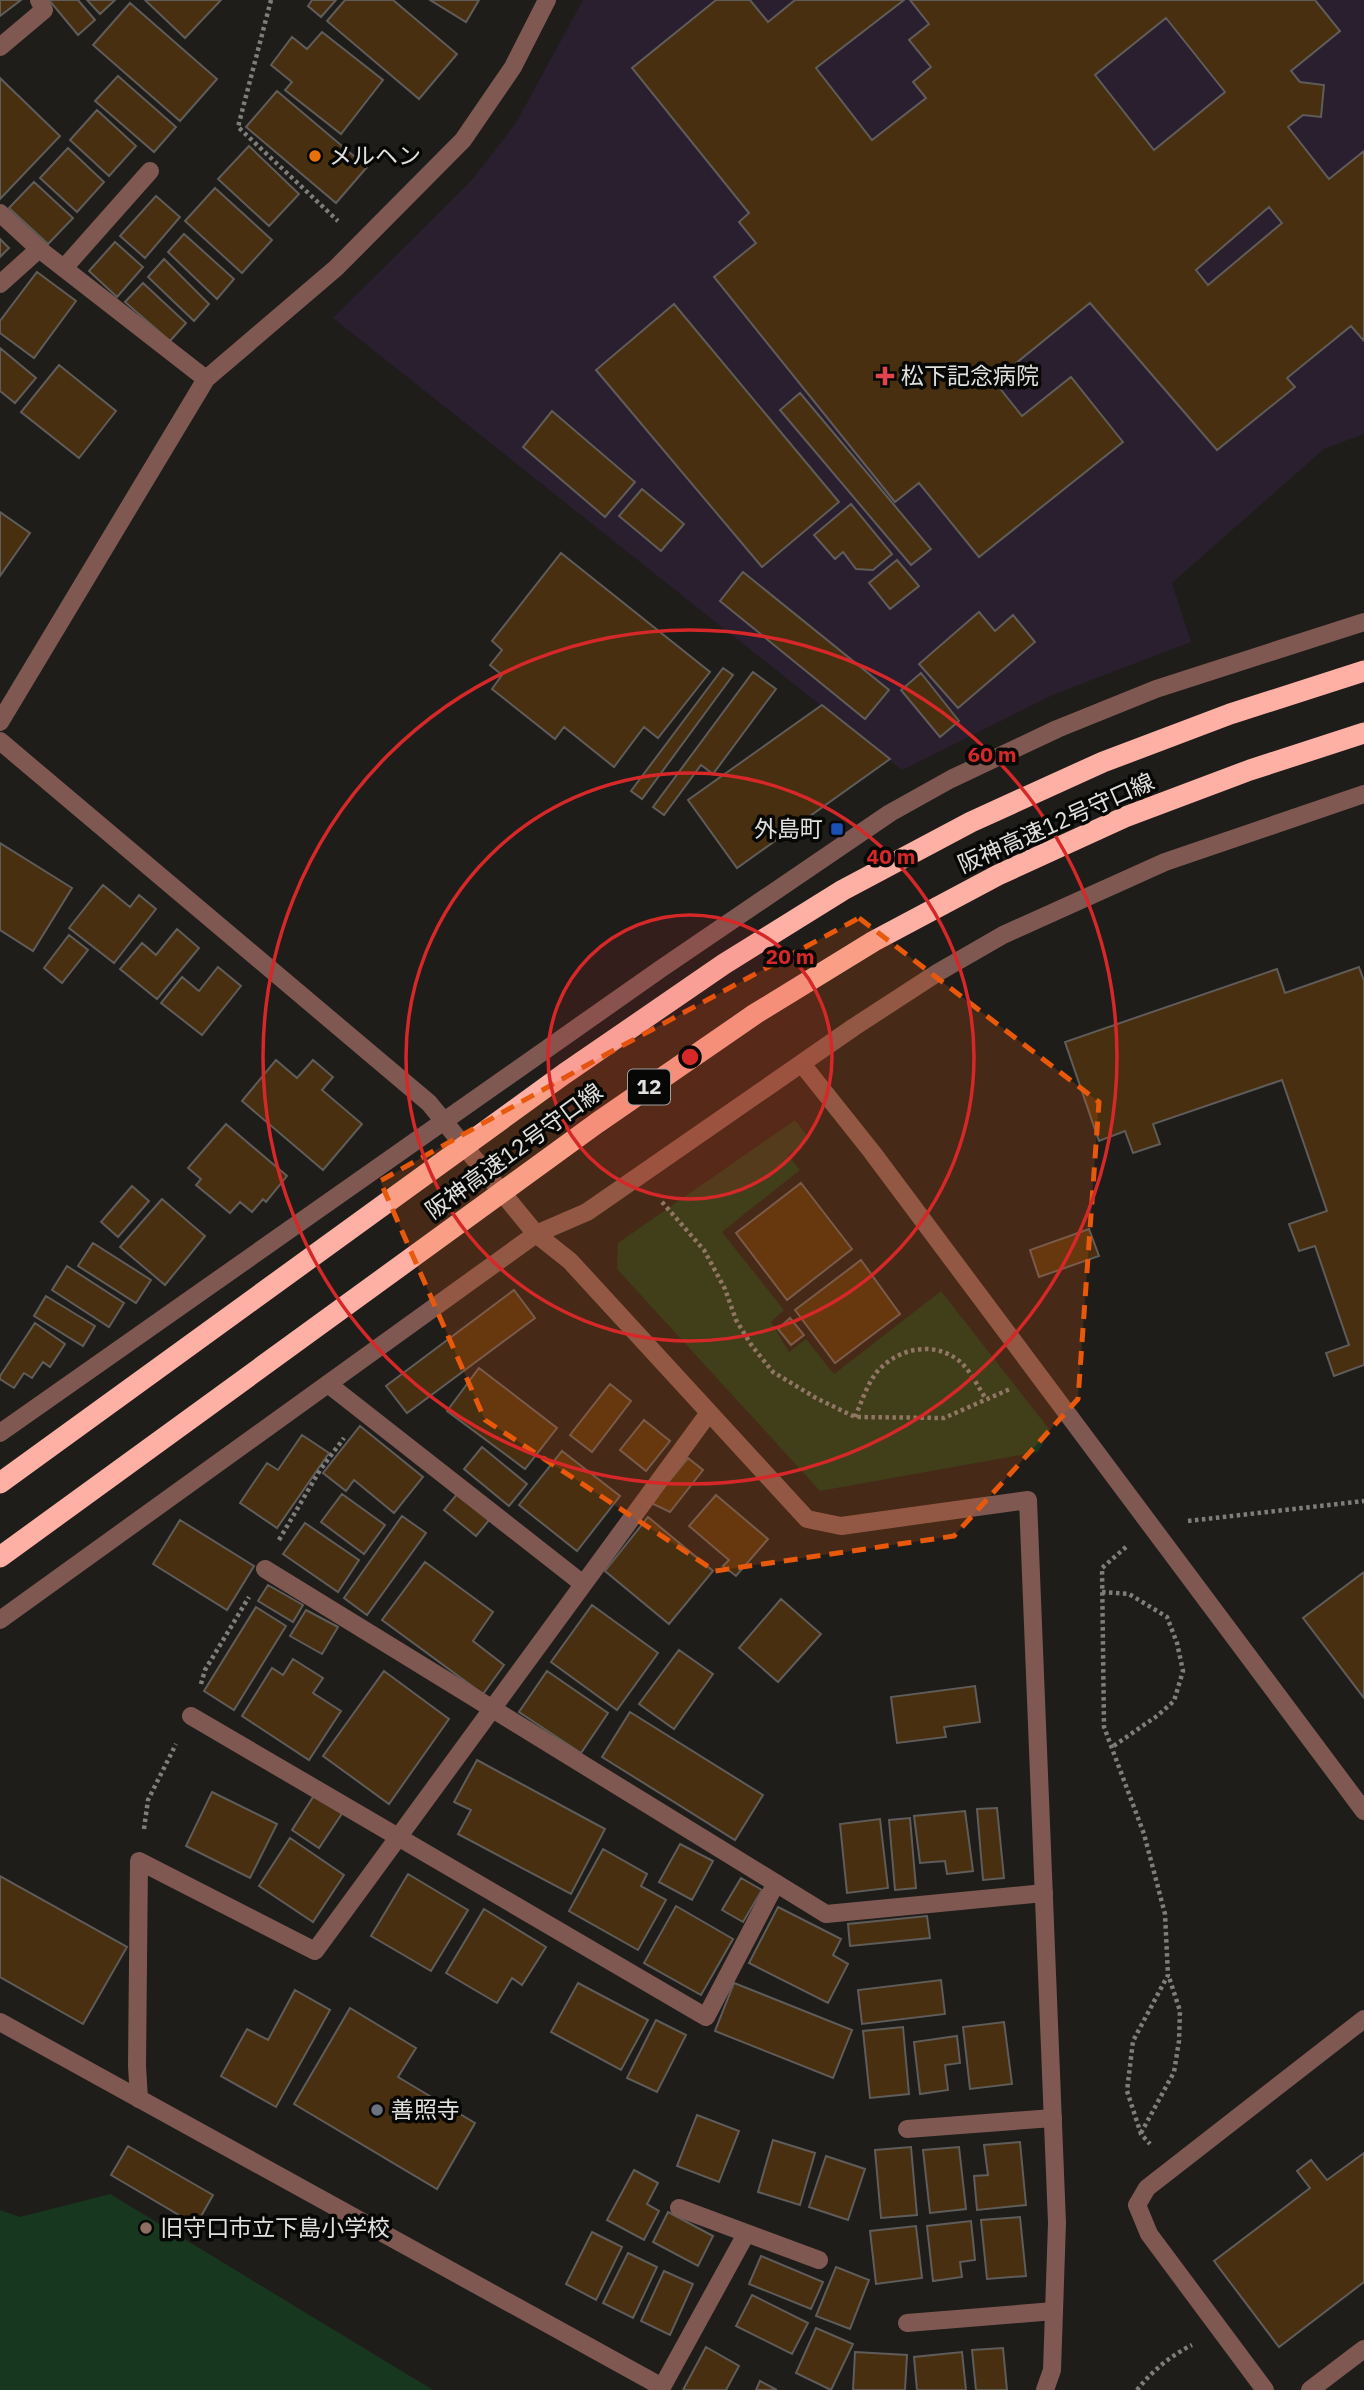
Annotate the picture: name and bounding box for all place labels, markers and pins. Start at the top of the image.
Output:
place label: メルヘン [329,140,421,170]
marker: メルヘン [307,148,323,164]
place label: 松下記念病院 [901,360,1039,390]
marker: 松下記念病院 [875,366,895,386]
place label: 外島町 [754,813,823,843]
marker: 外島町 [829,821,845,837]
centre of rings [678,1045,702,1069]
place label: 善照寺 [391,2094,460,2124]
marker: 善照寺 [369,2102,385,2118]
place label: 旧守口市立下島小学校 [160,2212,390,2242]
marker: 旧守口市立下島小学校 [138,2220,154,2236]

